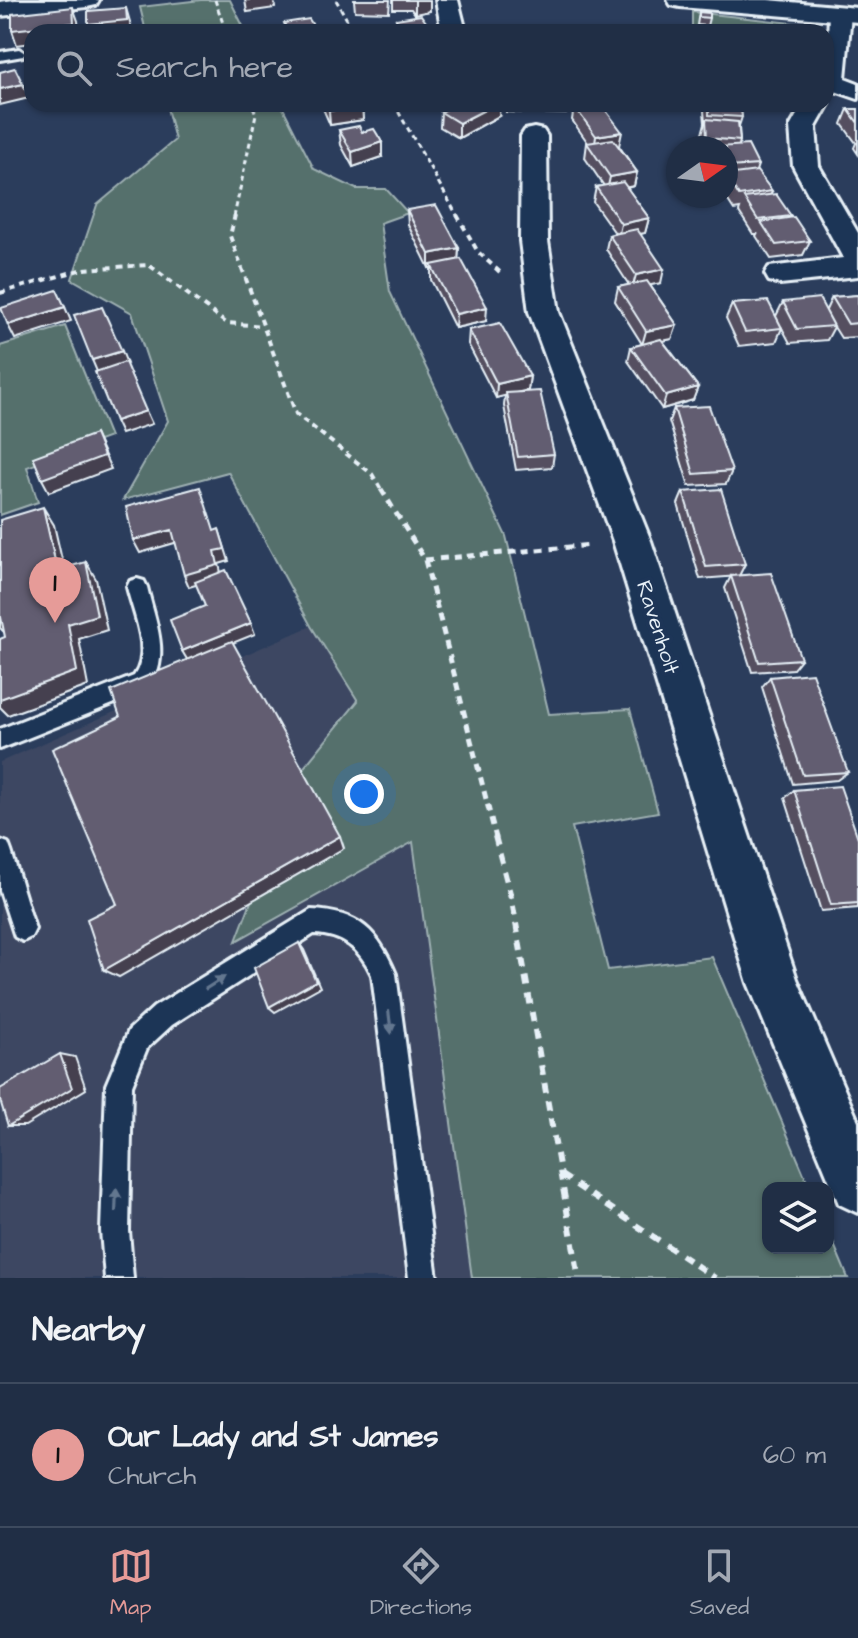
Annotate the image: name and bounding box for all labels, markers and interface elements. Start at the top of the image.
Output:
search box [24,24,834,112]
icon: search [52,46,96,90]
text: Search here [116,47,293,89]
north arrow [666,136,738,208]
pin: 1 [29,557,81,623]
street label: Ravenholt [628,577,687,678]
your location [344,774,384,814]
one-way arrow [204,977,226,991]
one-way arrow [384,1010,397,1035]
map controls [762,1182,834,1254]
button: layers [762,1182,834,1254]
one-way arrow [110,1187,122,1212]
text: Nearby [32,1306,146,1354]
text: Our Lady and St James [108,1416,439,1458]
text: 1 [56,1437,60,1473]
text: 60 m [763,1437,826,1473]
text: Church [108,1458,196,1494]
tab: Map [109,1544,153,1623]
tab: Directions [370,1544,472,1623]
tab: Saved [689,1544,749,1623]

